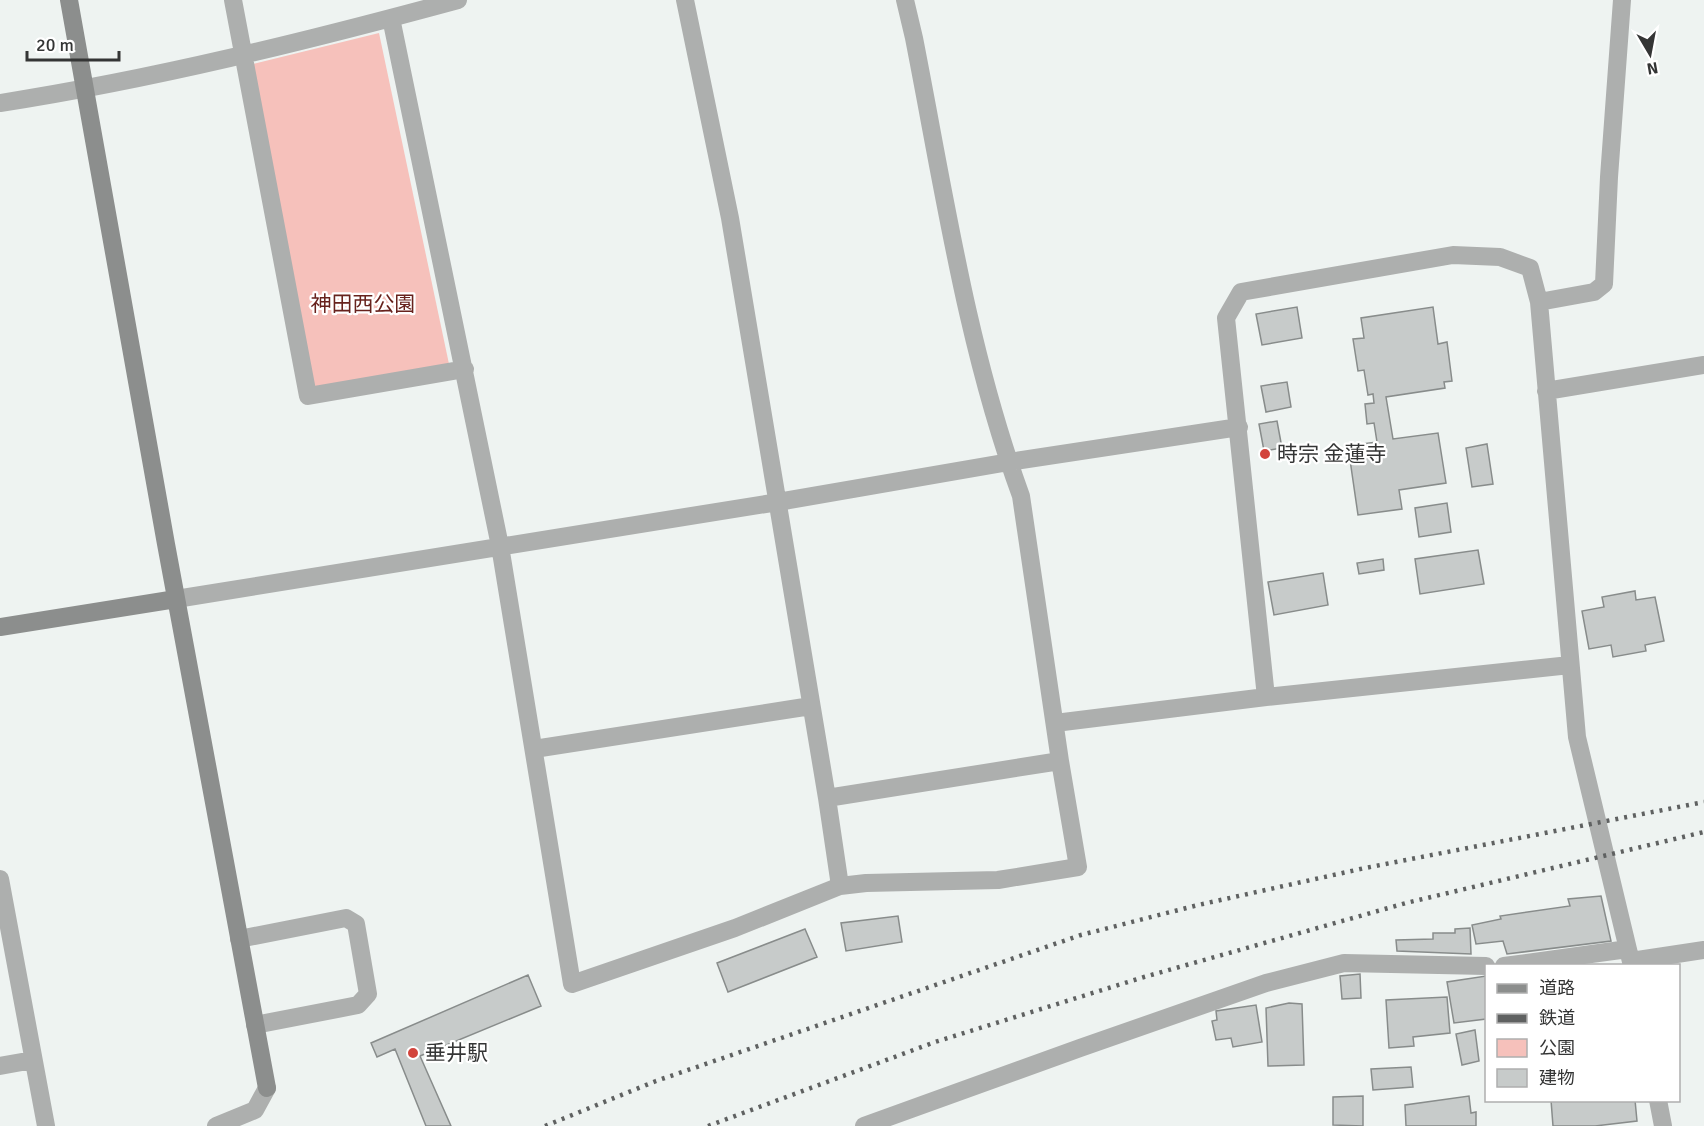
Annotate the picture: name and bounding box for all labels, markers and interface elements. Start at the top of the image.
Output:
scale bar [27,24,118,62]
north arrow [1620,24,1680,84]
text: 20 m [36,34,74,56]
text: N [1645,57,1660,79]
park label: 神田西公園 [311,291,416,317]
place label: 時宗 金蓮寺 [1277,441,1387,467]
marker: 時宗 金蓮寺 [1258,447,1272,461]
legend [1485,964,1680,1102]
text: 道路 [1539,977,1575,999]
text: 鉄道 [1539,1007,1575,1029]
text: 公園 [1539,1037,1575,1059]
place label: 垂井駅 [425,1040,488,1066]
marker: 垂井駅 [406,1046,420,1060]
text: 建物 [1539,1067,1575,1089]

